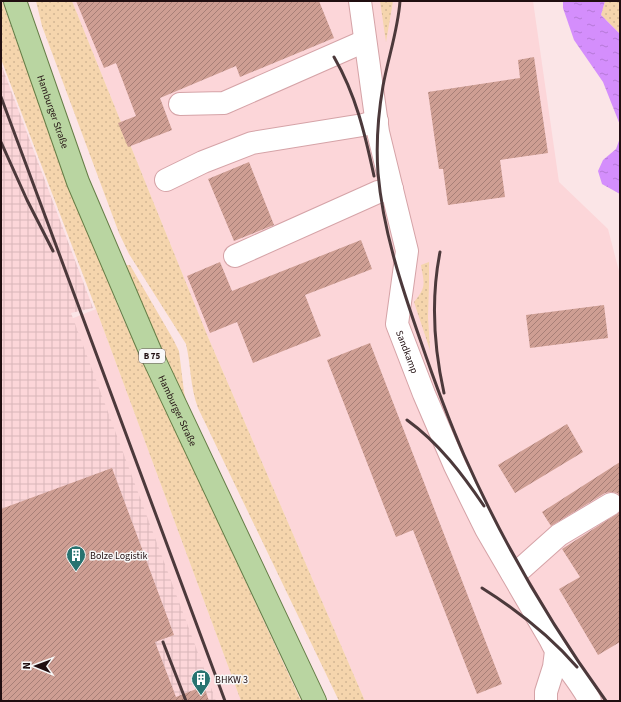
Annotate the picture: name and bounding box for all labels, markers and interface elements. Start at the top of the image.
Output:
street label: Hamburger Straße [33,73,72,151]
street label: Sandkamp [392,328,422,376]
road number: B 75 [139,349,165,363]
street label: Hamburger Straße [154,373,200,449]
building icon: Bolze Logistik [65,544,87,572]
place label: Bolze Logistik [90,549,147,563]
north arrow [16,646,56,686]
text: N [19,662,34,670]
building icon: BHKW 3 [190,668,212,696]
place label: BHKW 3 [215,673,248,687]

